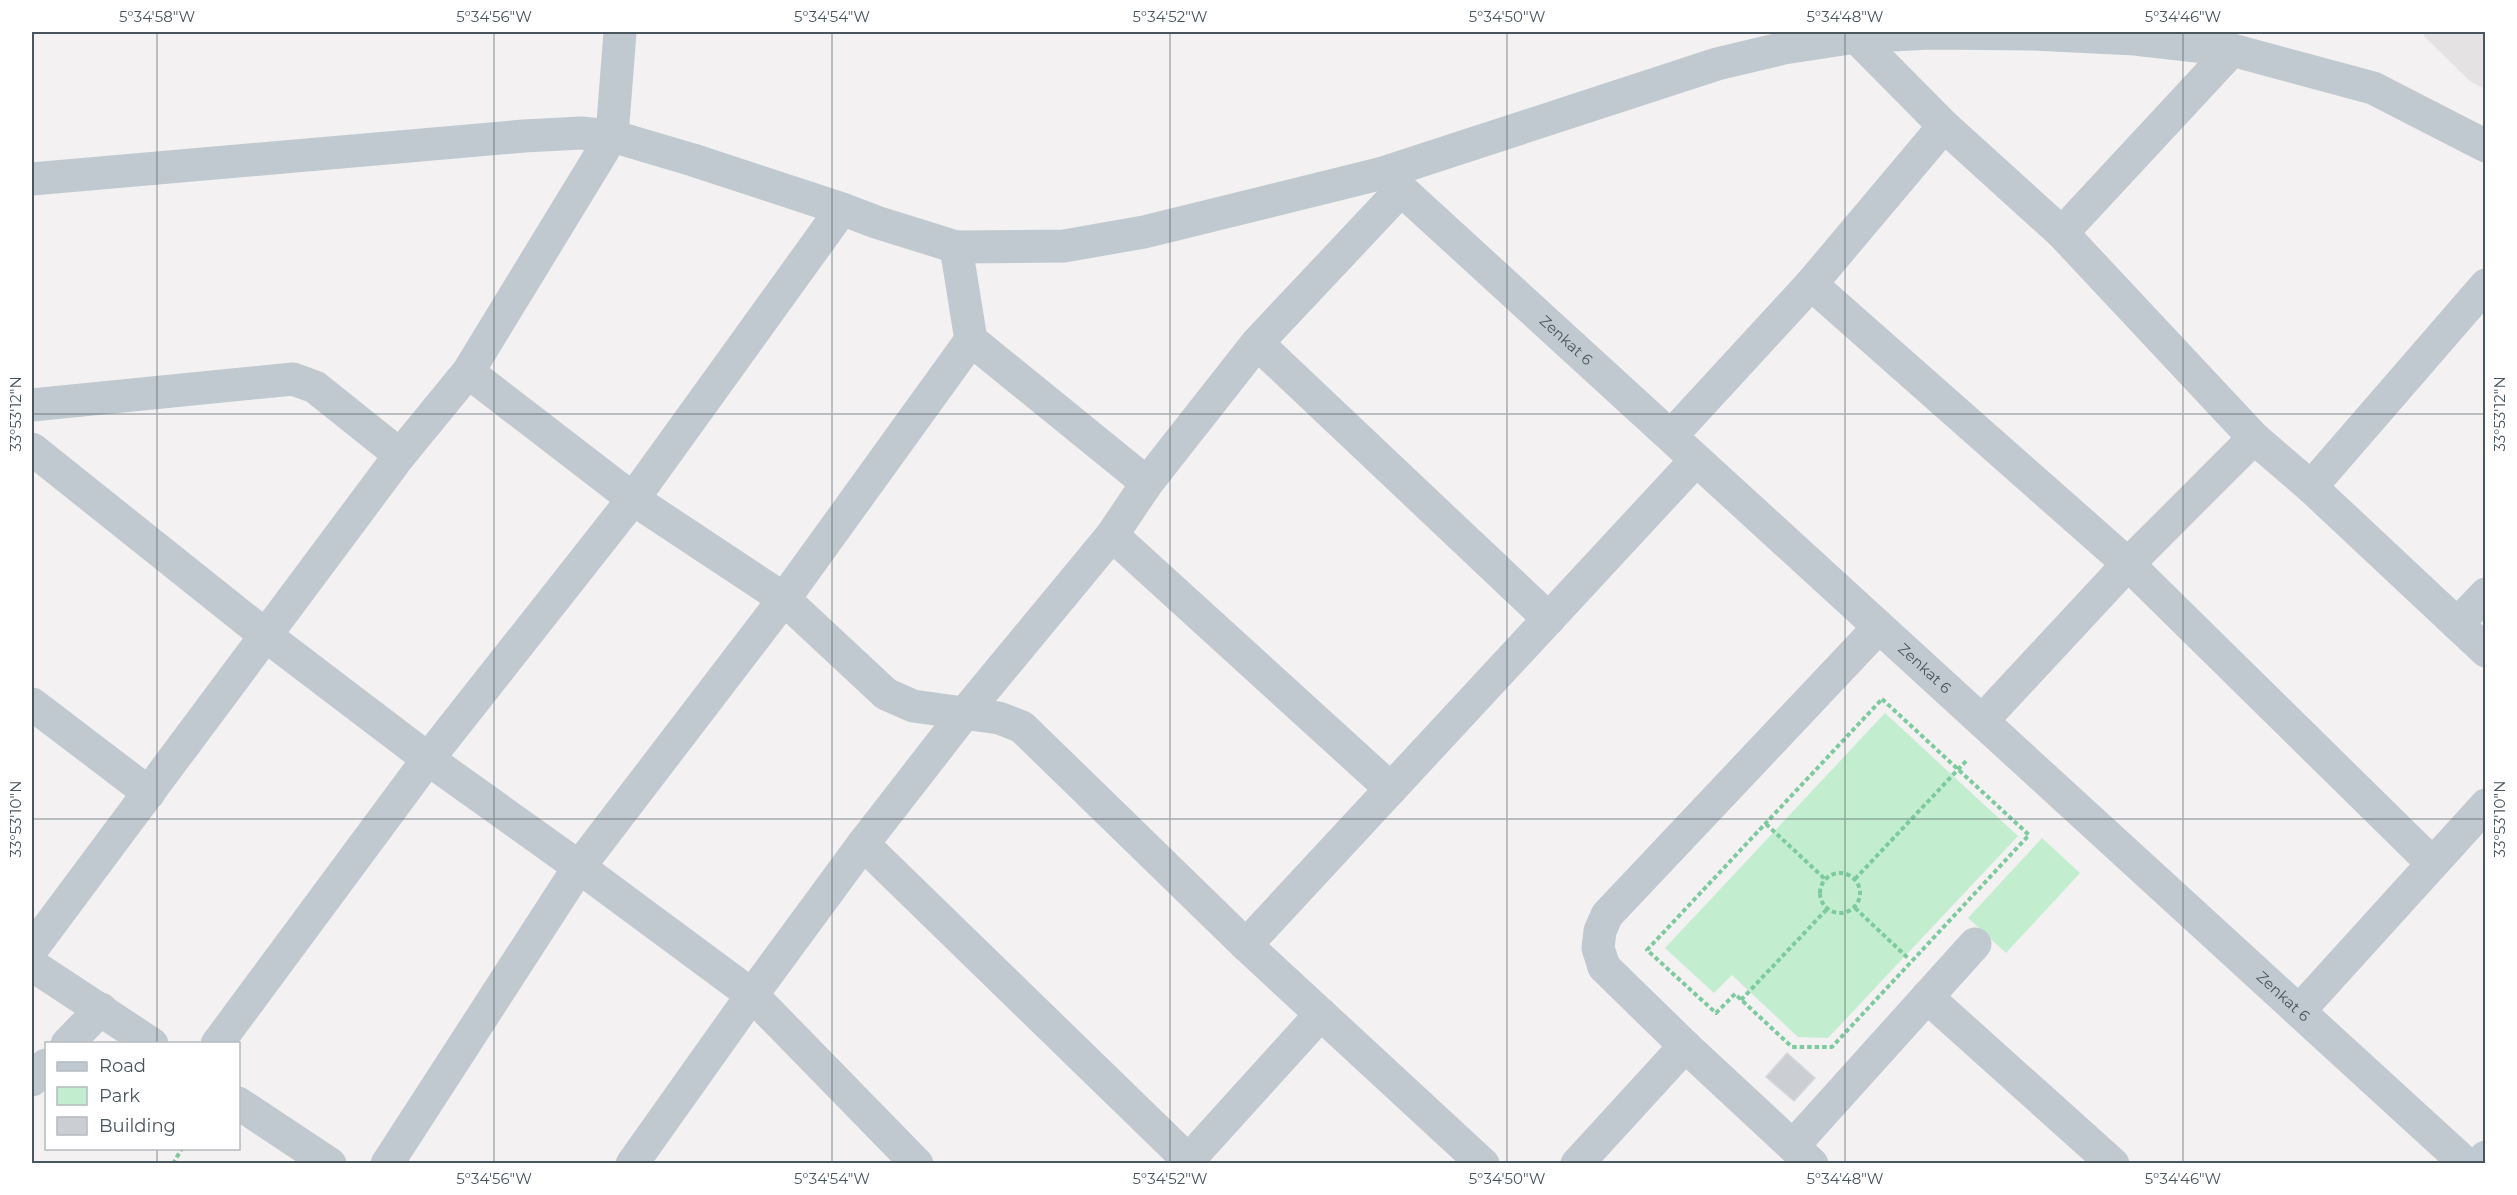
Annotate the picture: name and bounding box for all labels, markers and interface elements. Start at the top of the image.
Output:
text: 5°34'58"W [119,7,195,26]
text: 5°34'56"W [456,7,532,26]
text: 5°34'54"W [794,7,870,26]
text: 5°34'52"W [1132,7,1208,26]
text: 5°34'50"W [1469,7,1546,26]
text: 5°34'48"W [1806,7,1884,26]
text: 5°34'46"W [2145,7,2222,26]
street label: Zenkat 6 [1536,311,1597,369]
text: 33°53'12"N [6,376,25,452]
text: 33°53'12"N [2490,376,2509,452]
street label: Zenkat 6 [1894,639,1955,697]
text: 33°53'10"N [6,781,25,857]
text: 33°53'10"N [2490,781,2509,857]
street label: Zenkat 6 [2253,967,2314,1025]
legend [45,1042,240,1150]
text: Road [99,1055,146,1077]
text: Park [99,1085,140,1107]
text: Building [99,1115,176,1137]
text: 5°34'56"W [456,1169,532,1188]
text: 5°34'54"W [794,1169,870,1188]
text: 5°34'52"W [1132,1169,1208,1188]
text: 5°34'50"W [1469,1169,1546,1188]
text: 5°34'48"W [1806,1169,1884,1188]
text: 5°34'46"W [2145,1169,2222,1188]

